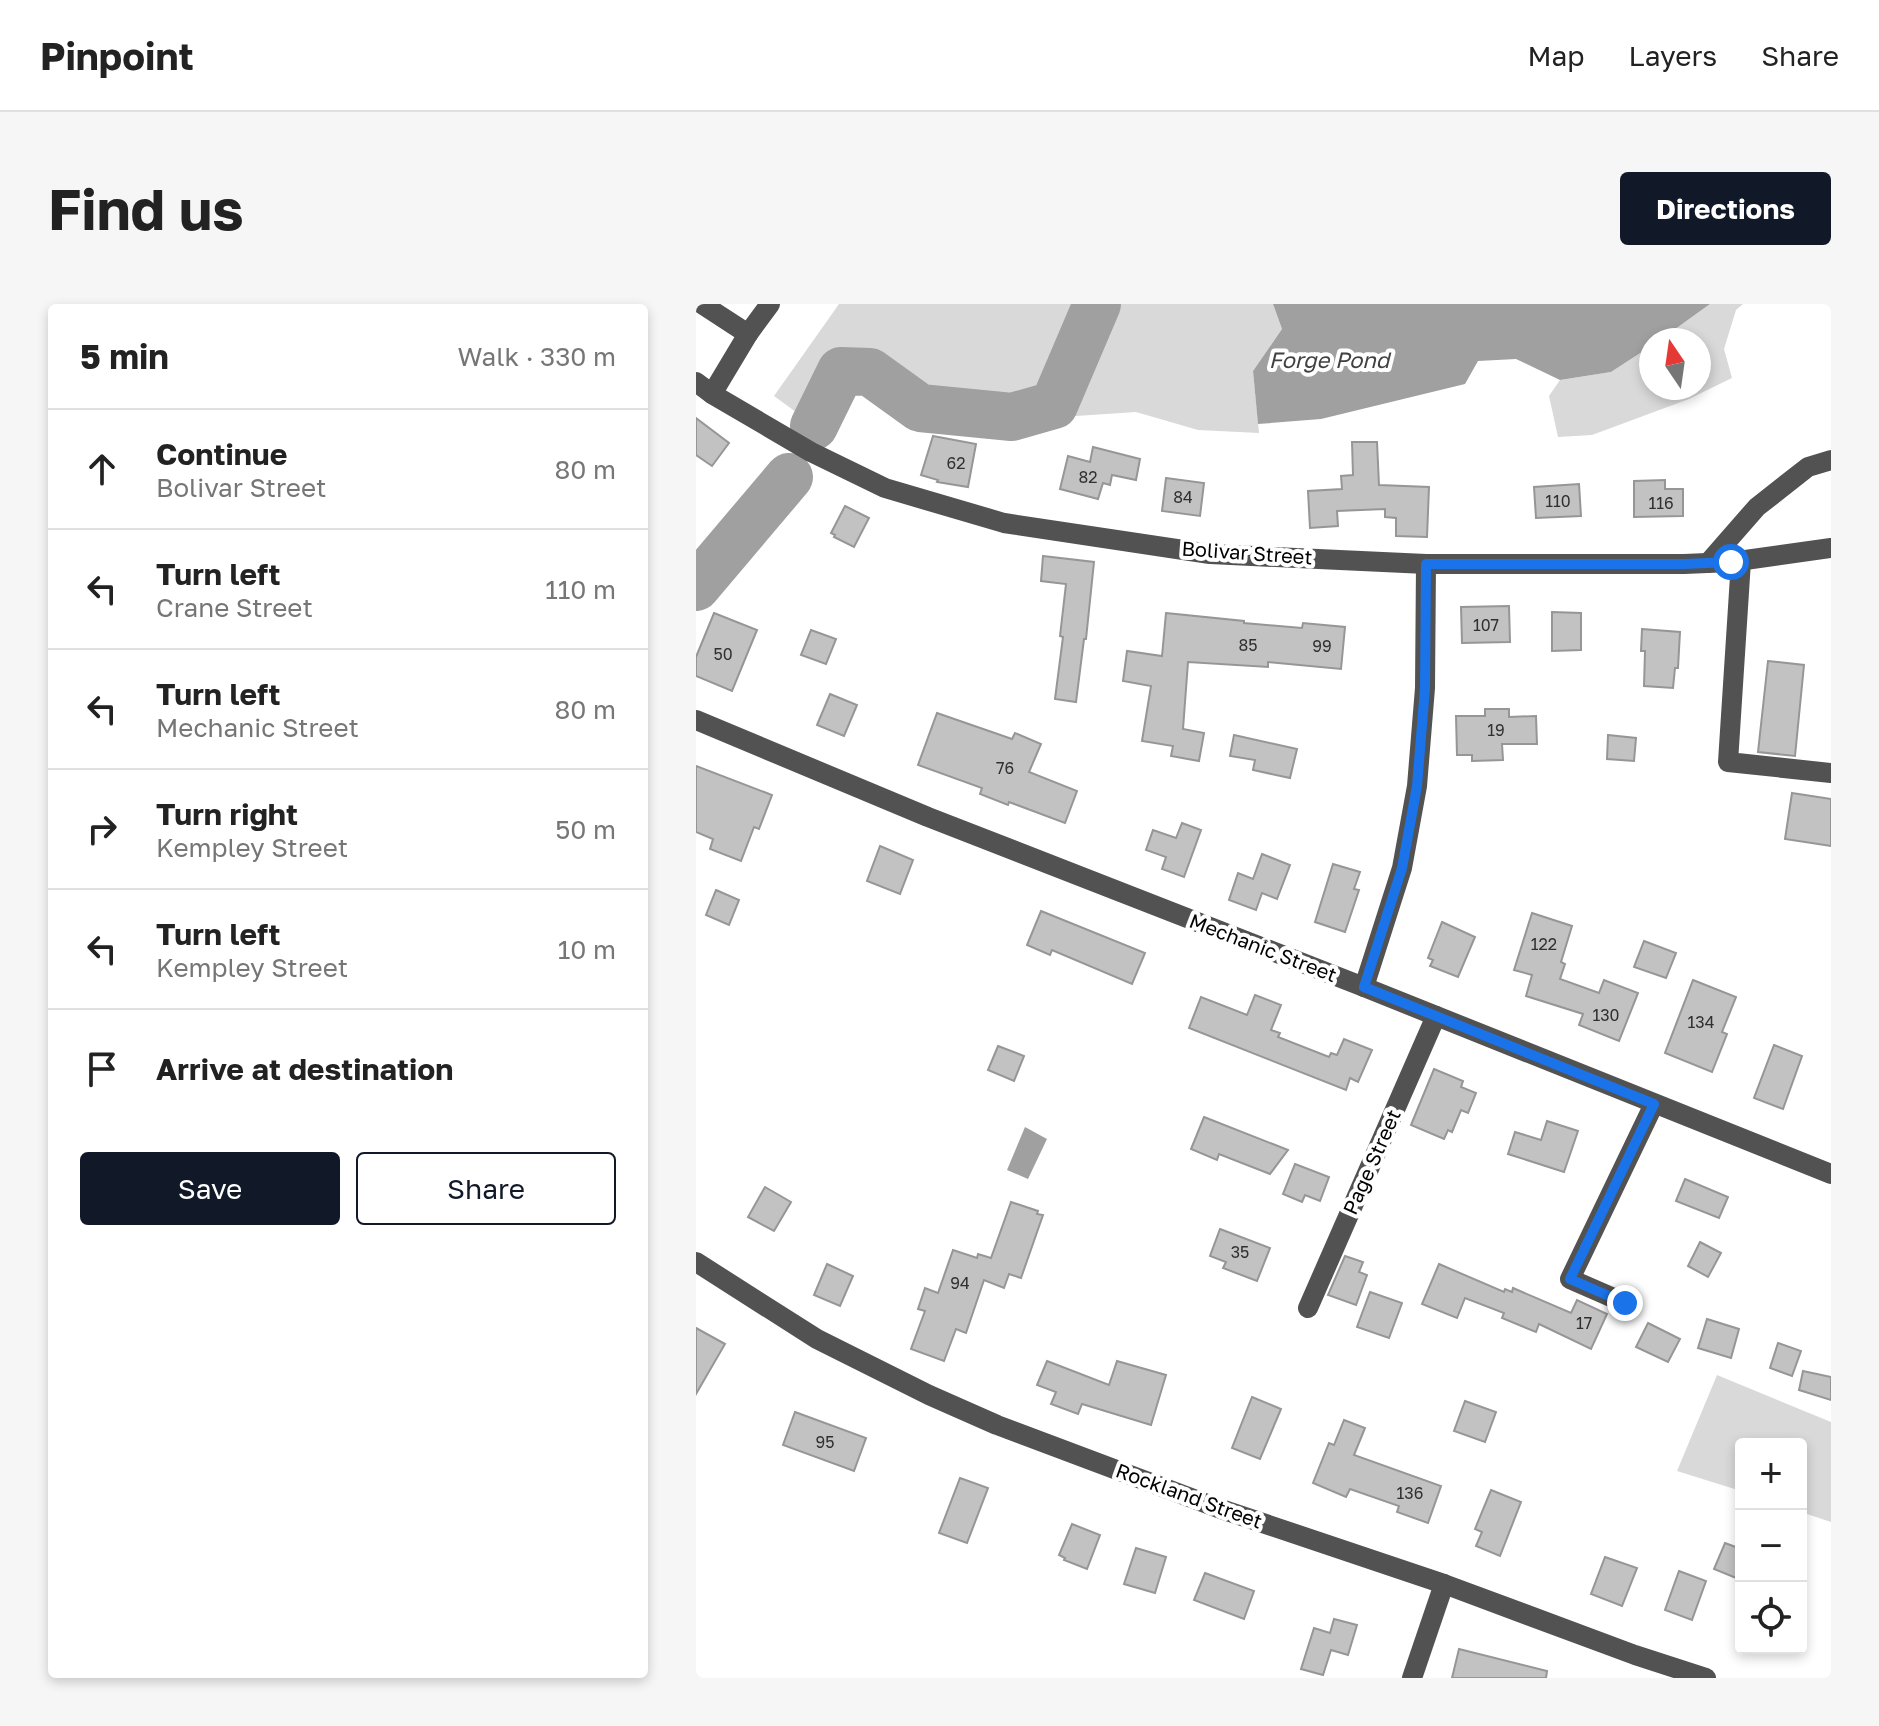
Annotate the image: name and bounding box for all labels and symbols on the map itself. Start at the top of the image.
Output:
north arrow [1639,328,1711,400]
water label: Forge Pond [1269,346,1392,373]
house number: 62 [947,453,965,473]
house number: 82 [1078,467,1098,487]
house number: 84 [1173,487,1193,507]
house number: 110 [1545,491,1571,511]
house number: 116 [1648,493,1674,513]
street label: Bolivar Street [1181,535,1313,569]
route start [1713,544,1749,580]
house number: 107 [1473,615,1499,635]
house number: 85 [1238,635,1258,655]
house number: 99 [1312,636,1332,656]
house number: 50 [713,644,733,664]
house number: 19 [1487,720,1505,740]
house number: 76 [996,758,1014,778]
street label: Mechanic Street [1186,908,1341,986]
house number: 122 [1531,934,1557,954]
house number: 130 [1592,1005,1620,1025]
house number: 134 [1688,1012,1714,1032]
street label: Page Street [1337,1105,1405,1218]
house number: 35 [1231,1242,1249,1262]
house number: 94 [950,1273,970,1293]
route end [1607,1285,1643,1321]
house number: 17 [1576,1313,1592,1333]
house number: 95 [816,1432,834,1452]
street label: Rockland Street [1113,1457,1266,1533]
house number: 136 [1397,1483,1423,1503]

